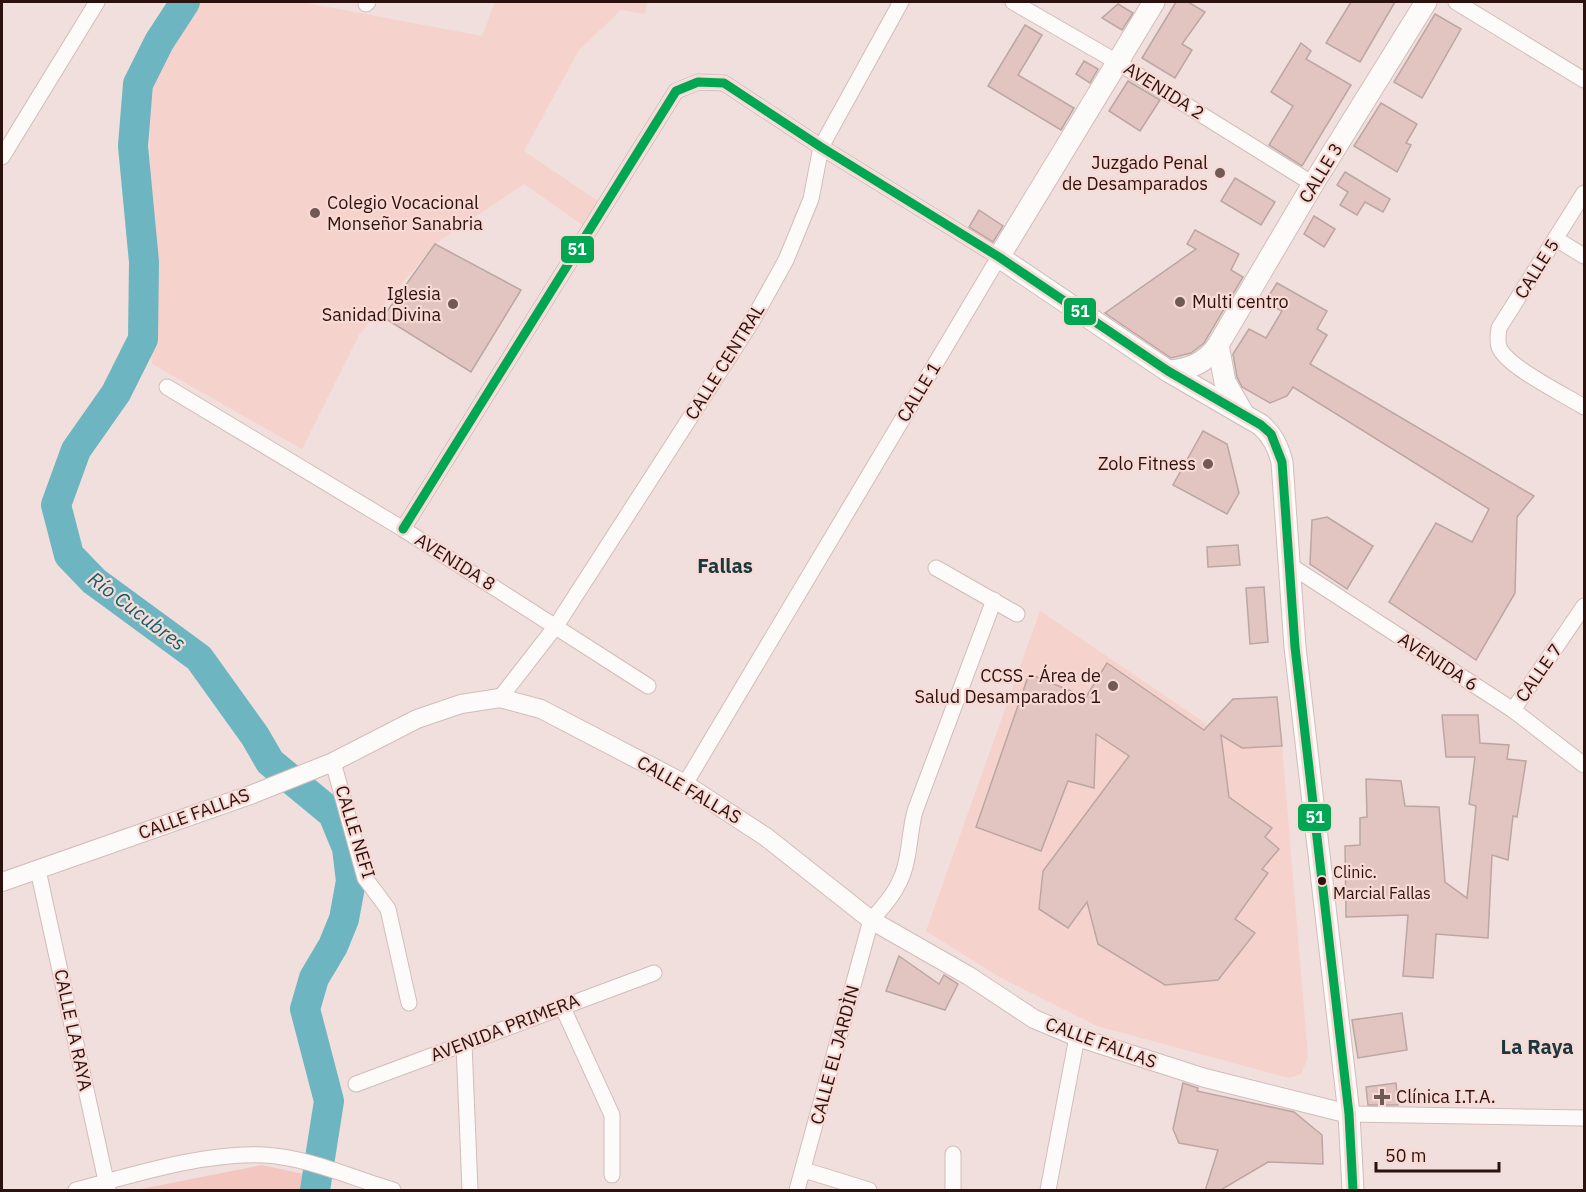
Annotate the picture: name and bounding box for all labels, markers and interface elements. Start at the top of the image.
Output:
street label: AVENIDA 2 [1120,57,1209,124]
street label: CALLE 3 [1294,138,1348,207]
place label: Juzgado Penal de Desamparados [1062,151,1208,195]
marker: Juzgado Penal de Desamparados [1213,166,1227,180]
place label: Colegio Vocacional Monseñor Sanabria [327,191,483,235]
marker: Colegio Vocacional Monseñor Sanabria [308,206,322,220]
line badge: 51 [560,235,595,264]
street label: CALLE 5 [1509,235,1564,303]
text: 51 [567,239,587,259]
place label: Iglesia Sanidad Divina [322,282,441,326]
place label: Multi centro [1192,290,1289,313]
marker: Multi centro [1173,295,1187,309]
marker: Iglesia Sanidad Divina [446,297,460,311]
line badge: 51 [1063,297,1097,326]
street label: CALLE CENTRAL [680,300,769,424]
text: 51 [1070,301,1090,321]
street label: CALLE 1 [892,357,946,426]
place label: Zolo Fitness [1098,452,1196,475]
marker: Zolo Fitness [1201,457,1215,471]
street label: AVENIDA 8 [411,528,500,595]
district label: Fallas [697,552,753,579]
water label: Río Cucubres [83,565,192,656]
street label: AVENIDA 6 [1394,627,1483,696]
street label: CALLE 7 [1510,639,1567,706]
place label: CCSS - Área de Salud Desamparados 1 [915,664,1101,708]
marker: CCSS - Área de Salud Desamparados 1 [1106,679,1120,693]
street label: CALLE FALLAS [633,750,746,829]
street label: CALLE FALLAS [135,783,253,844]
street label: CALLE NEFI [330,783,381,881]
line badge: 51 [1297,803,1332,832]
text: 51 [1305,807,1325,827]
place label: Clinic. Marcial Fallas [1333,862,1431,903]
marker: Clinic. Marcial Fallas [1316,875,1328,887]
street label: CALLE LA RAYA [49,967,98,1093]
street label: CALLE EL JARDÌN [805,983,864,1127]
street label: AVENIDA PRIMERA [427,988,583,1067]
street label: CALLE FALLAS [1042,1012,1160,1073]
district label: La Raya [1500,1033,1574,1060]
place label: Clínica I.T.A. [1396,1085,1496,1108]
marker: Clínica I.T.A. [1373,1088,1391,1106]
scale bar [1376,1135,1499,1173]
text: 50 m [1385,1144,1427,1167]

